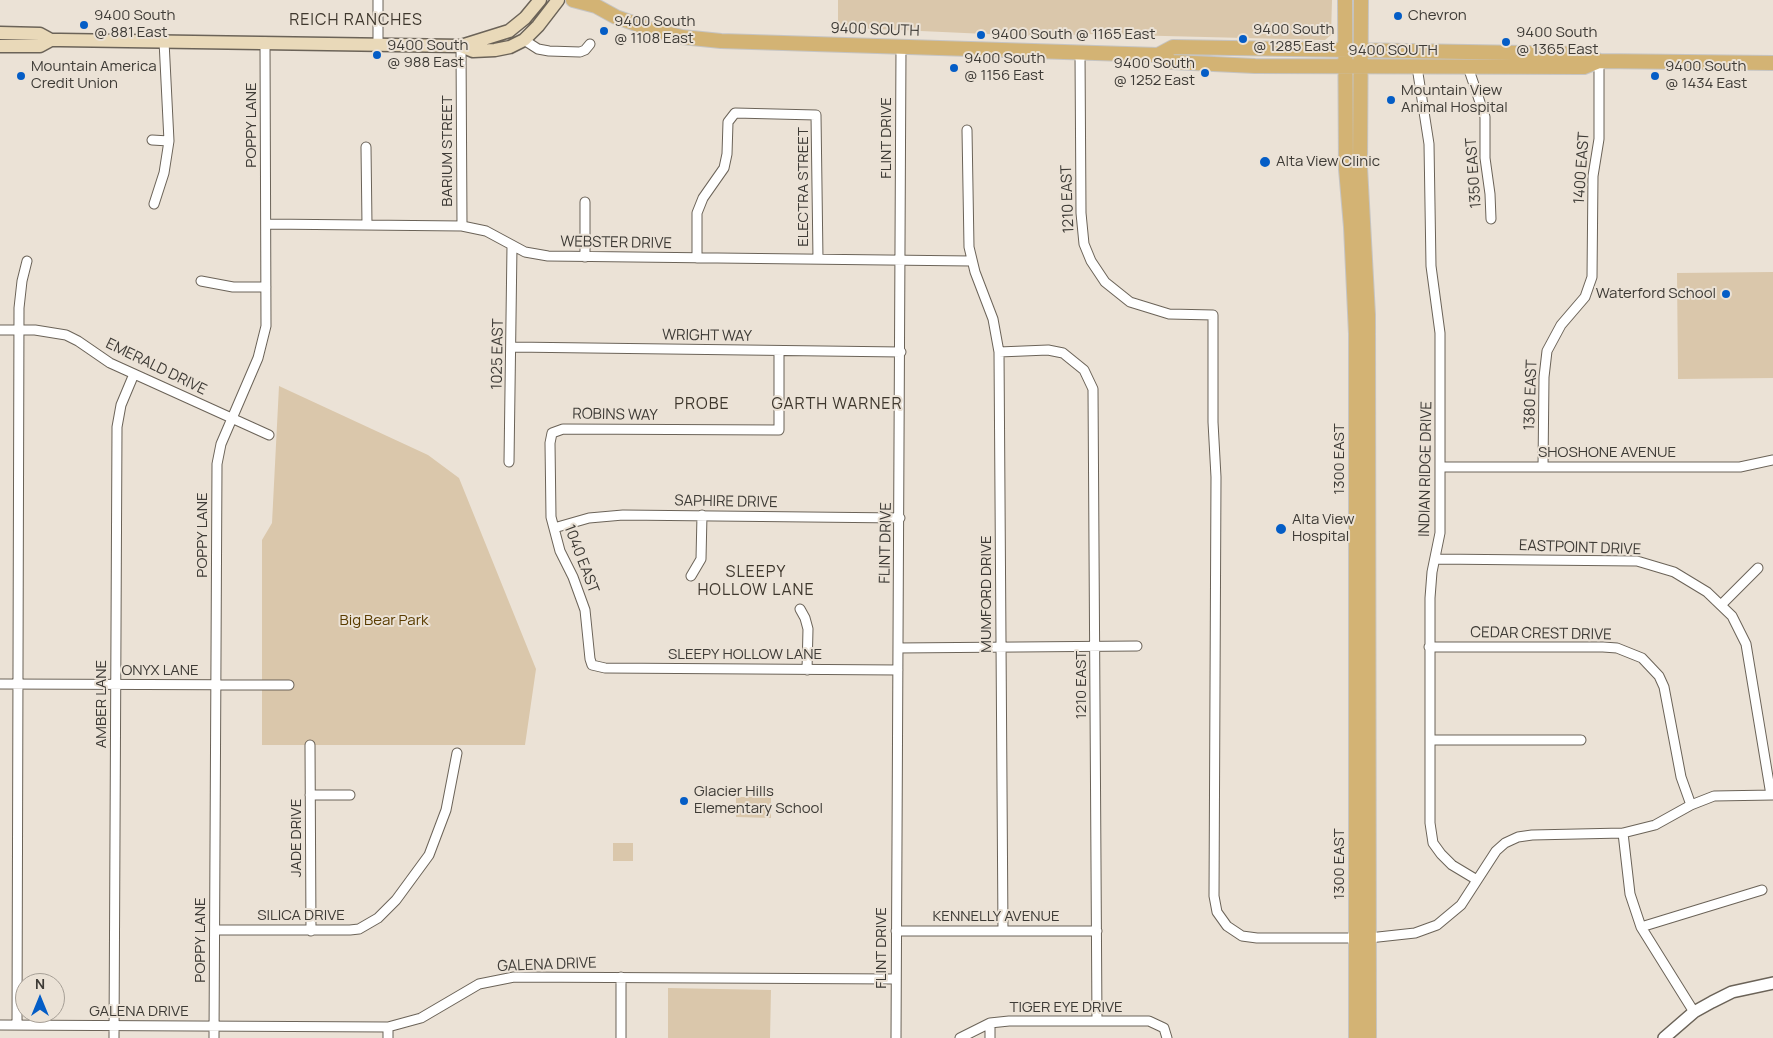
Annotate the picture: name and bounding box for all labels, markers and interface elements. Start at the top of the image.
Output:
place label: 9400 South @ 881 East [94,7,175,42]
place label: Chevron [1408,7,1467,25]
marker: Chevron [1392,10,1404,22]
district label: REICH RANCHES [288,11,424,31]
place label: 9400 South @ 1108 East [614,13,695,48]
marker: 9400 South @ 881 East [78,19,90,31]
street label: 9400 SOUTH [830,19,920,41]
place label: 9400 South @ 1285 East [1253,21,1335,56]
place label: 9400 South @ 1365 East [1516,24,1598,59]
marker: 9400 South @ 1108 East [598,25,610,37]
place label: 9400 South @ 1165 East [991,26,1155,44]
marker: 9400 South @ 1165 East [975,29,987,41]
marker: 9400 South @ 1285 East [1237,33,1249,45]
marker: 9400 South @ 1365 East [1500,36,1512,48]
place label: 9400 South @ 988 East [387,37,468,72]
street label: 9400 SOUTH [1348,42,1438,60]
marker: 9400 South @ 988 East [371,49,383,61]
place label: 9400 South @ 1156 East [964,50,1045,85]
place label: 9400 South @ 1252 East [1113,55,1195,90]
place label: Mountain America Credit Union [31,58,156,93]
place label: 9400 South @ 1434 East [1665,58,1747,93]
marker: 9400 South @ 1156 East [948,62,960,74]
marker: 9400 South @ 1252 East [1199,67,1211,79]
marker: Mountain America Credit Union [15,70,27,82]
marker: 9400 South @ 1434 East [1649,70,1661,82]
street label: POPPY LANE [243,82,261,168]
place label: Mountain View Animal Hospital [1401,82,1508,117]
marker: Mountain View Animal Hospital [1385,94,1397,106]
street label: BARIUM STREET [439,95,457,207]
street label: FLINT DRIVE [878,97,896,179]
street label: ELECTRA STREET [795,127,813,247]
street label: 1400 EAST [1571,131,1593,205]
street label: 1350 EAST [1463,137,1485,209]
place label: Alta View Clinic [1276,153,1380,171]
marker: Alta View Clinic [1258,155,1272,169]
street label: 1210 EAST [1058,165,1078,233]
street label: WEBSTER DRIVE [560,233,672,253]
place label: Waterford School [1596,285,1716,303]
marker: Waterford School [1720,288,1732,300]
street label: 1025 EAST [488,318,508,390]
street label: WRIGHT WAY [662,326,752,346]
street label: EMERALD DRIVE [103,335,209,399]
street label: 1380 EAST [1521,359,1541,431]
district label: PROBE [674,395,730,415]
district label: GARTH WARNER [770,395,904,415]
street label: INDIAN RIDGE DRIVE [1416,401,1436,537]
street label: ROBINS WAY [572,405,658,425]
street label: 1300 EAST [1331,423,1349,495]
street label: SHOSHONE AVENUE [1538,444,1676,462]
street label: POPPY LANE [194,492,212,578]
street label: SAPHIRE DRIVE [674,492,778,512]
street label: FLINT DRIVE [876,502,896,584]
place label: Alta View Hospital [1292,511,1355,546]
street label: 1040 EAST [560,522,602,596]
marker: Alta View Hospital [1274,522,1288,536]
street label: MUMFORD DRIVE [978,535,996,653]
street label: EASTPOINT DRIVE [1519,537,1641,559]
district label: SLEEPY HOLLOW LANE [696,563,816,601]
park label: Big Bear Park [339,612,429,630]
street label: CEDAR CREST DRIVE [1470,624,1612,644]
street label: SLEEPY HOLLOW LANE [668,646,822,664]
street label: 1210 EAST [1073,651,1091,719]
street label: AMBER LANE [93,660,111,748]
street label: ONYX LANE [121,662,199,680]
place label: Glacier Hills Elementary School [694,783,823,818]
marker: Glacier Hills Elementary School [678,795,690,807]
street label: JADE DRIVE [288,799,306,877]
street label: 1300 EAST [1331,828,1349,900]
street label: POPPY LANE [192,897,210,983]
street label: SILICA DRIVE [257,907,345,925]
street label: FLINT DRIVE [873,907,891,989]
street label: KENNELLY AVENUE [932,908,1060,926]
street label: GALENA DRIVE [497,954,597,976]
north arrow [15,973,65,1023]
text: N [35,974,45,993]
street label: TIGER EYE DRIVE [1009,999,1123,1017]
street label: GALENA DRIVE [89,1003,189,1021]

